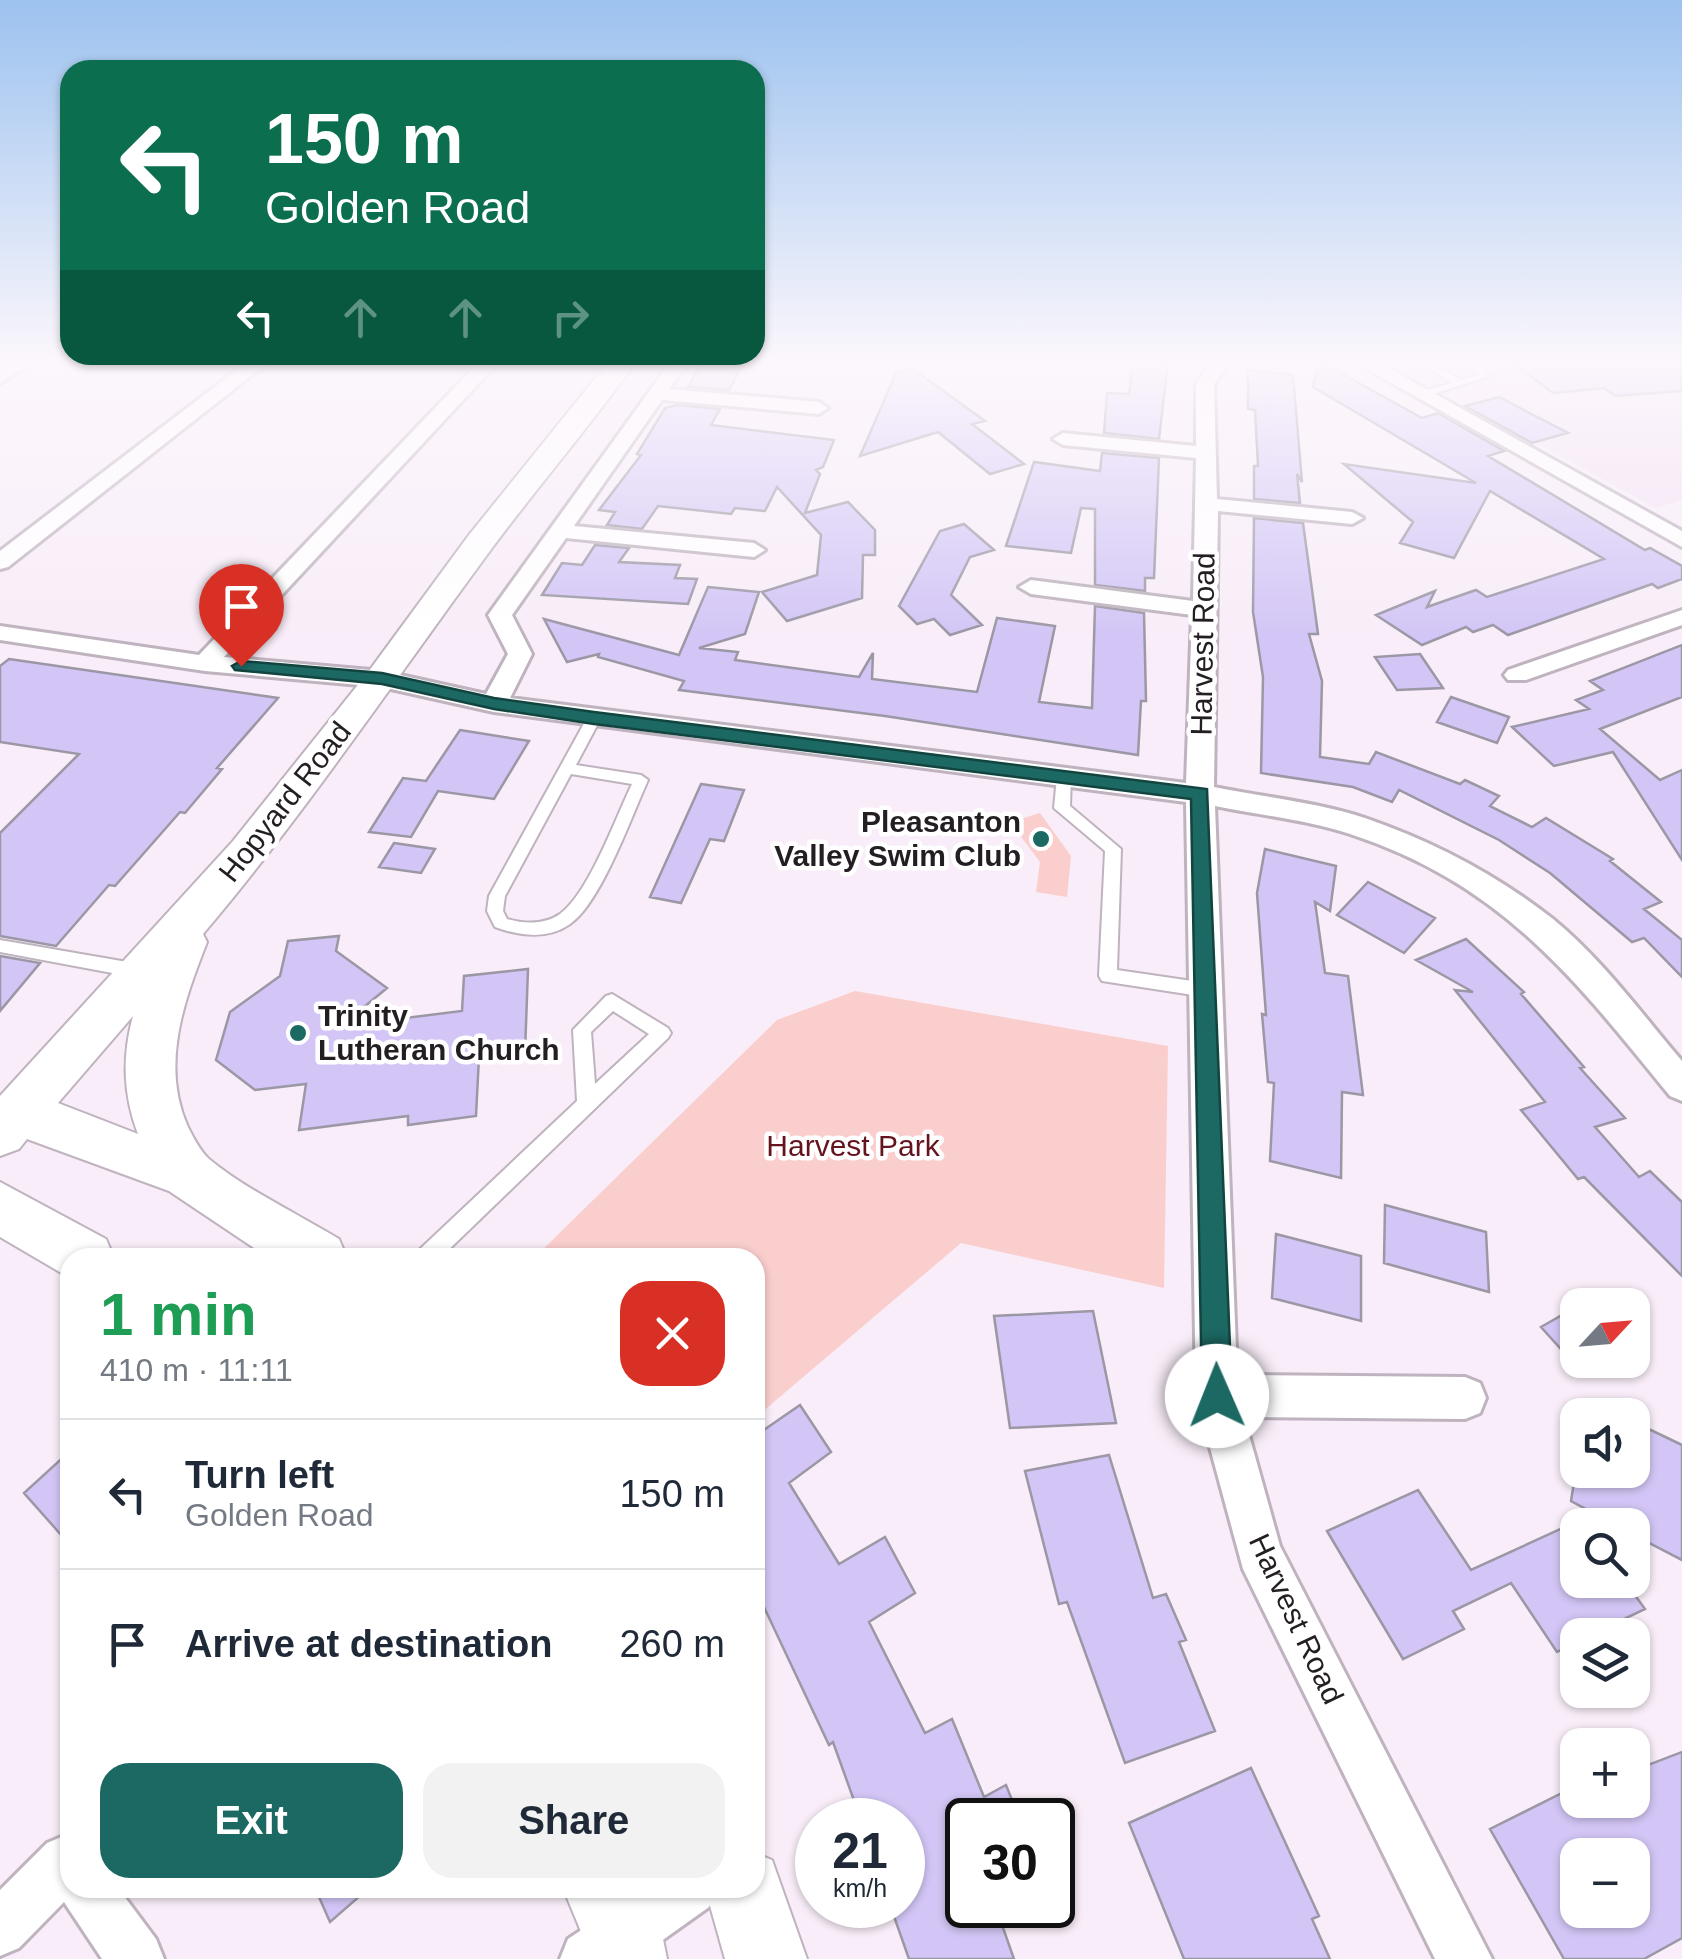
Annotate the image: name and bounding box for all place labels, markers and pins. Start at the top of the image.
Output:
pin [199,564,284,667]
place label: Pleasanton Valley Swim Club [774,805,1021,872]
marker: Pleasanton Valley Swim Club [1030,828,1052,850]
place label: Trinity Lutheran Church [318,999,560,1066]
marker: Trinity Lutheran Church [287,1022,309,1044]

